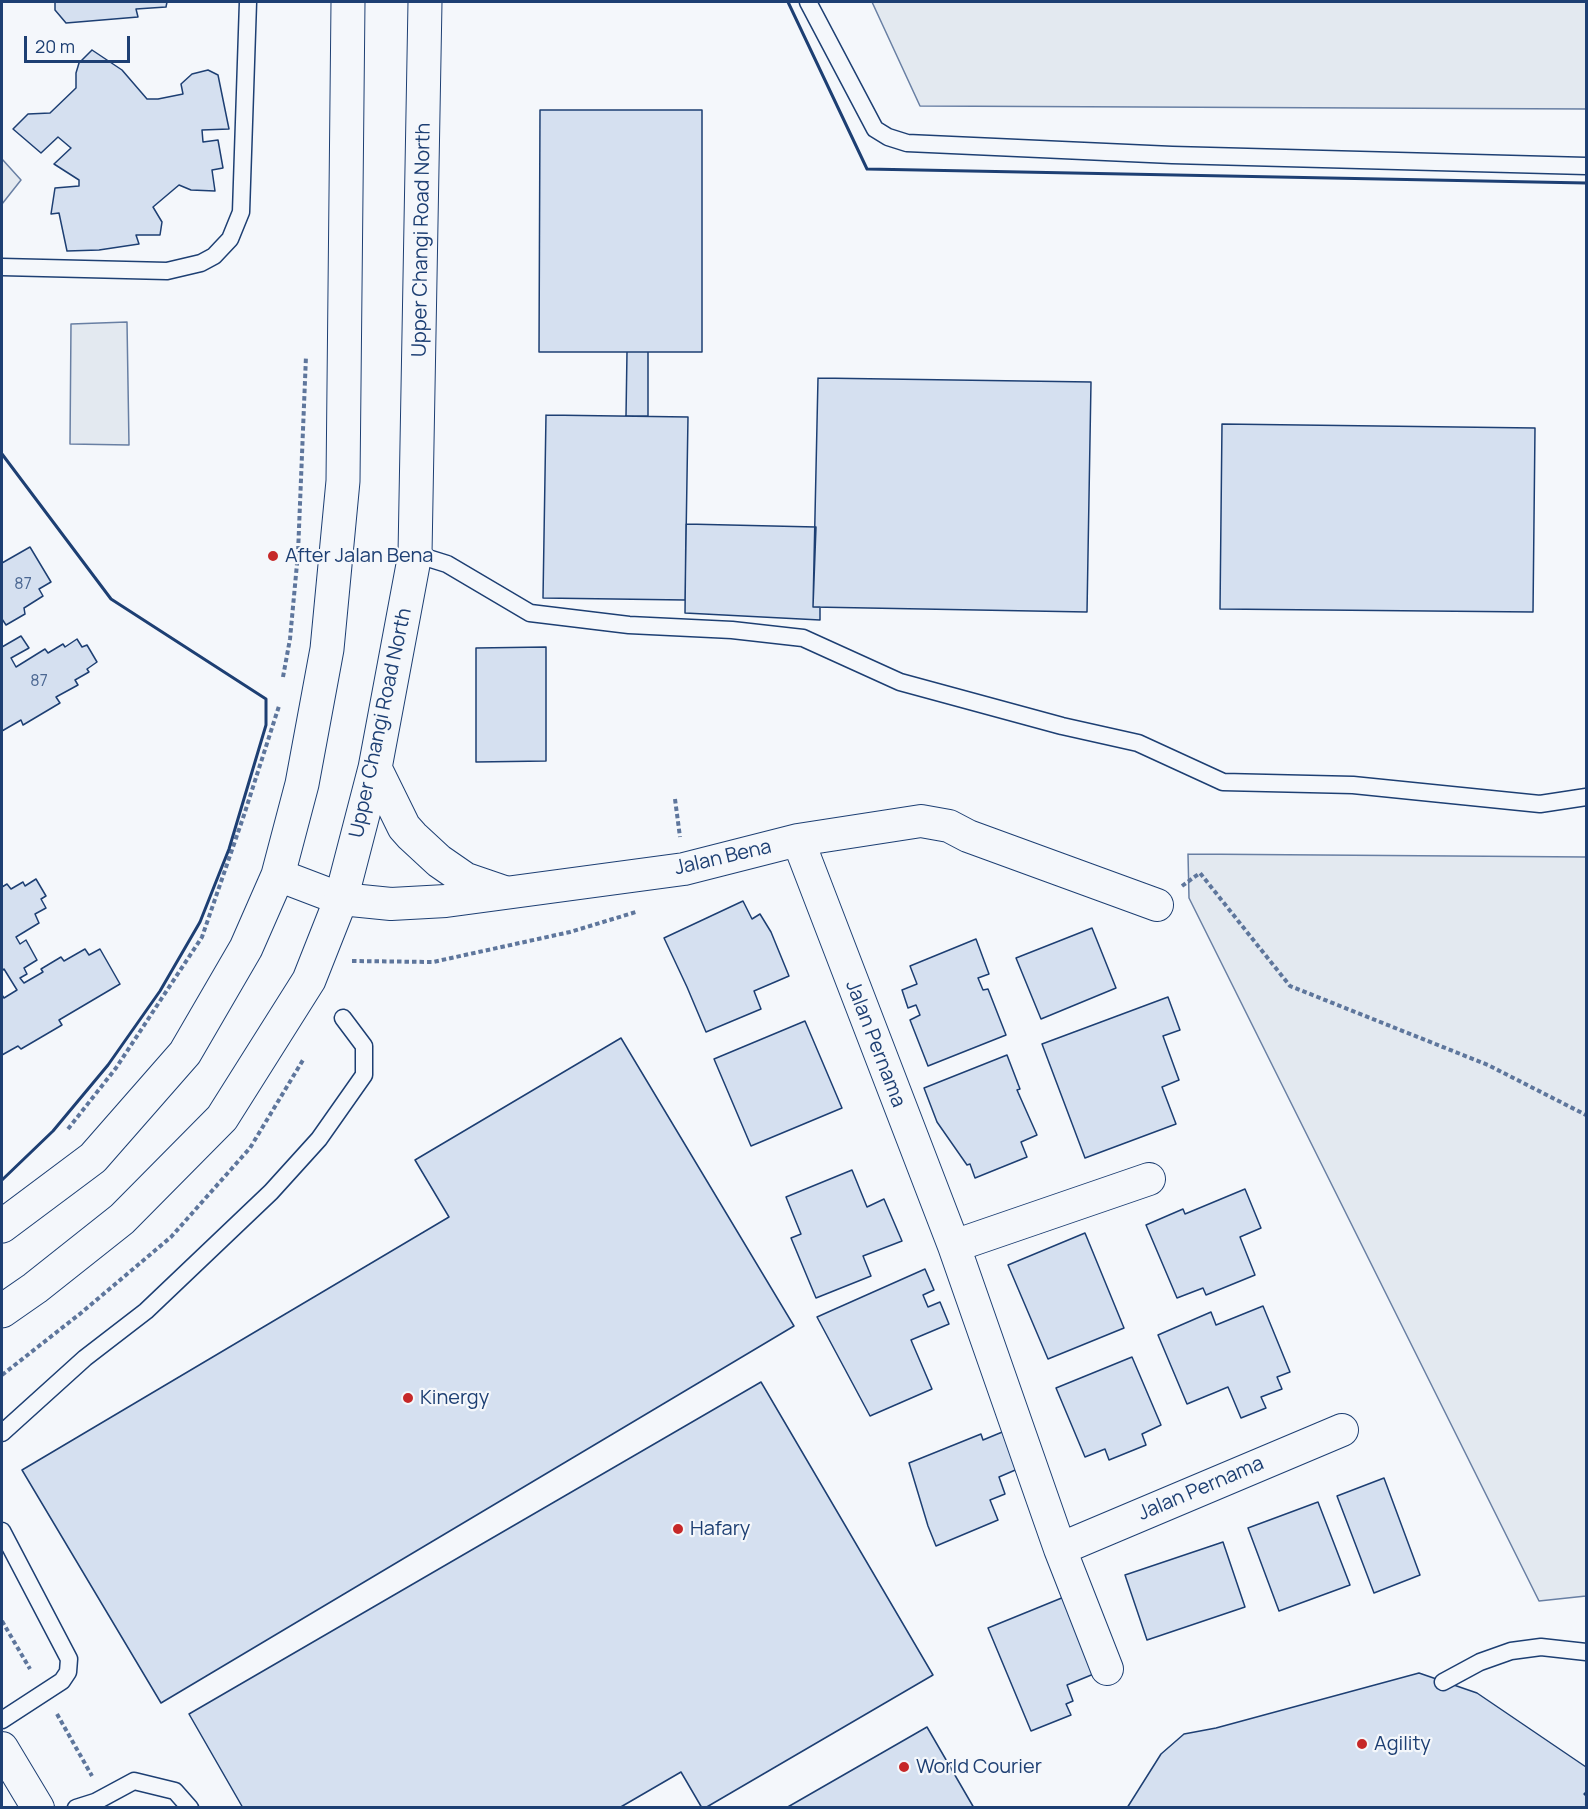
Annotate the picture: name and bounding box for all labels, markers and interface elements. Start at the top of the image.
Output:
scale bar [27,24,134,62]
text: 20 m [35,34,75,58]
street label: Upper Changi Road North [408,123,436,357]
place label: After Jalan Bena [285,544,433,568]
marker: After Jalan Bena [266,549,280,563]
house number: 87 [14,575,32,595]
street label: Upper Changi Road North [345,606,417,840]
house number: 87 [30,672,48,692]
street label: Jalan Bena [672,835,774,881]
street label: Jalan Pernama [840,977,910,1111]
place label: Kinergy [420,1386,489,1410]
marker: Kinergy [401,1391,415,1405]
street label: Jalan Pernama [1135,1452,1267,1526]
place label: Hafary [690,1517,750,1541]
marker: Hafary [671,1522,685,1536]
place label: Agility [1374,1732,1431,1756]
marker: Agility [1355,1737,1369,1751]
place label: World Courier [916,1755,1042,1779]
marker: World Courier [897,1760,911,1774]

